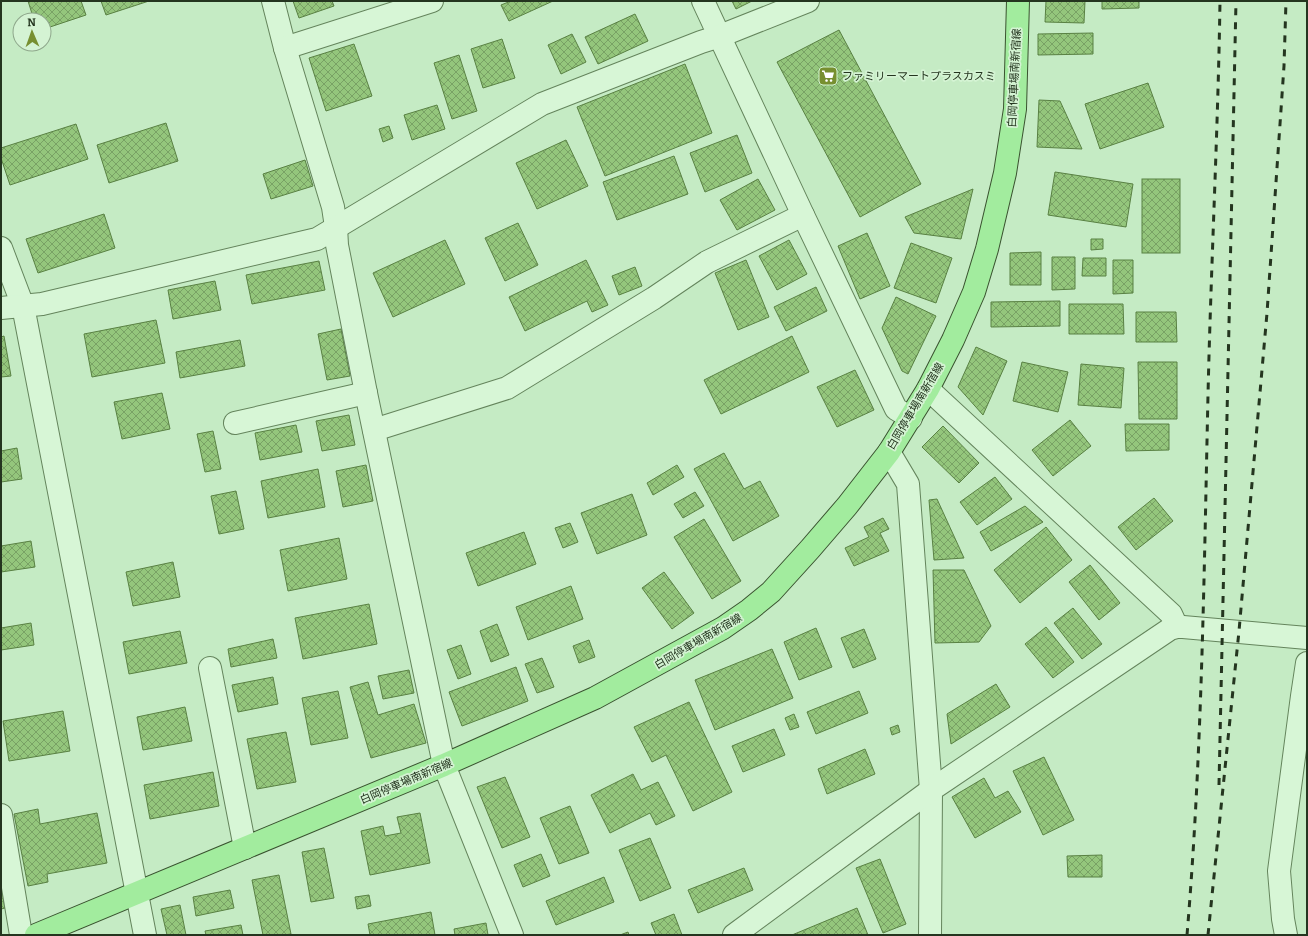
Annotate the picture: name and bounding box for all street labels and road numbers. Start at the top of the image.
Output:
street label: 白岡停車場南新宿線 [1005,28,1024,128]
street label: 白岡停車場南新宿線 [884,360,946,452]
street label: 白岡停車場南新宿線 [652,611,744,672]
street label: 白岡停車場南新宿線 [358,756,454,807]

